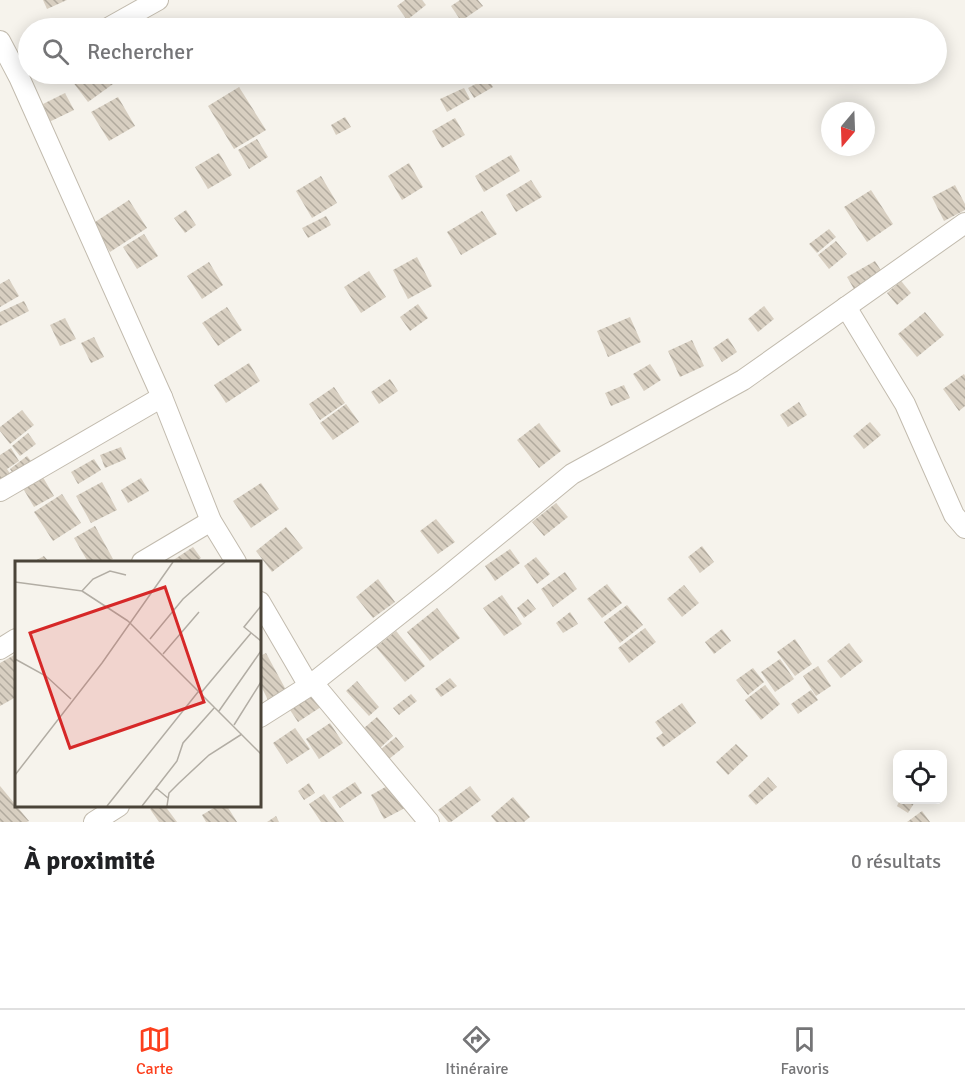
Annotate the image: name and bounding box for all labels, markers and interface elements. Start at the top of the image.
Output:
search box [18,18,947,84]
icon: search [39,35,72,68]
text: Rechercher [87,38,193,65]
north arrow [821,102,875,156]
inset map [15,561,261,807]
map controls [893,750,947,804]
button: locate [893,750,947,804]
text: À proximité [24,845,155,877]
text: 0 résultats [851,849,941,874]
tab: Carte [136,1023,173,1079]
tab: Itinéraire [445,1023,509,1079]
tab: Favoris [780,1023,829,1079]

